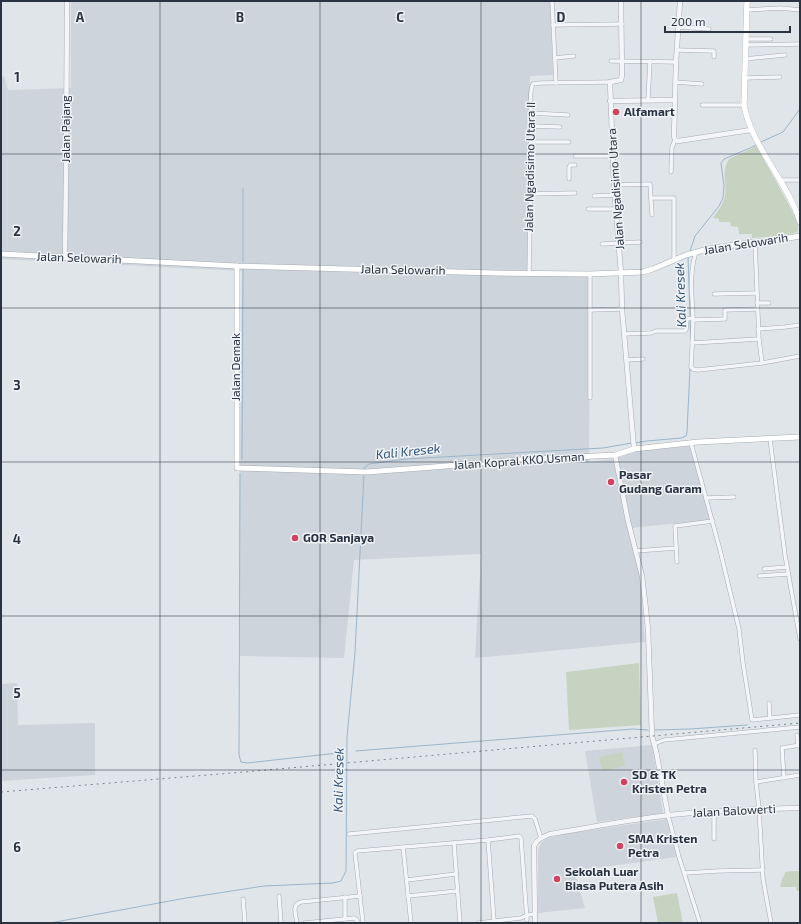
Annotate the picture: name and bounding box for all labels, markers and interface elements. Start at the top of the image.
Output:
scale bar [665,8,790,34]
text: A [76,9,85,25]
text: B [236,9,244,25]
text: C [396,9,404,25]
text: D [557,9,566,25]
text: 200 m [671,14,705,28]
text: 1 [14,69,20,85]
street label: Jalan Pajang [58,95,73,163]
street label: Jalan Ngadisimo Utara II [521,102,537,232]
place label: Alfamart [624,104,675,118]
marker: Alfamart [611,107,621,117]
street label: Jalan Ngadisimo Utara [604,128,626,250]
text: 2 [13,223,21,239]
street label: Jalan Selowarih [703,229,789,257]
street label: Jalan Selowarih [36,249,122,265]
street label: Jalan Selowarih [360,261,446,277]
water label: Kali Kresek [671,262,689,328]
street label: Jalan Demak [228,333,242,401]
text: 3 [13,377,21,393]
water label: Kali Kresek [375,440,441,462]
street label: Jalan Kopral KKO Usman [453,448,585,472]
place label: Pasar Gudang Garam [619,467,702,495]
marker: Pasar Gudang Garam [606,477,616,487]
place label: GOR Sanjaya [303,530,374,545]
text: 4 [13,531,21,547]
marker: GOR Sanjaya [290,533,300,543]
text: 5 [13,685,21,701]
water label: Kali Kresek [329,747,347,813]
place label: SD & TK Kristen Petra [632,767,707,795]
marker: SD & TK Kristen Petra [619,777,629,787]
street label: Jalan Balowerti [692,801,776,819]
place label: SMA Kristen Petra [628,831,697,859]
text: 6 [13,839,21,855]
marker: SMA Kristen Petra [615,841,625,851]
place label: Sekolah Luar Biasa Putera Asih [565,864,664,892]
marker: Sekolah Luar Biasa Putera Asih [552,874,562,884]

